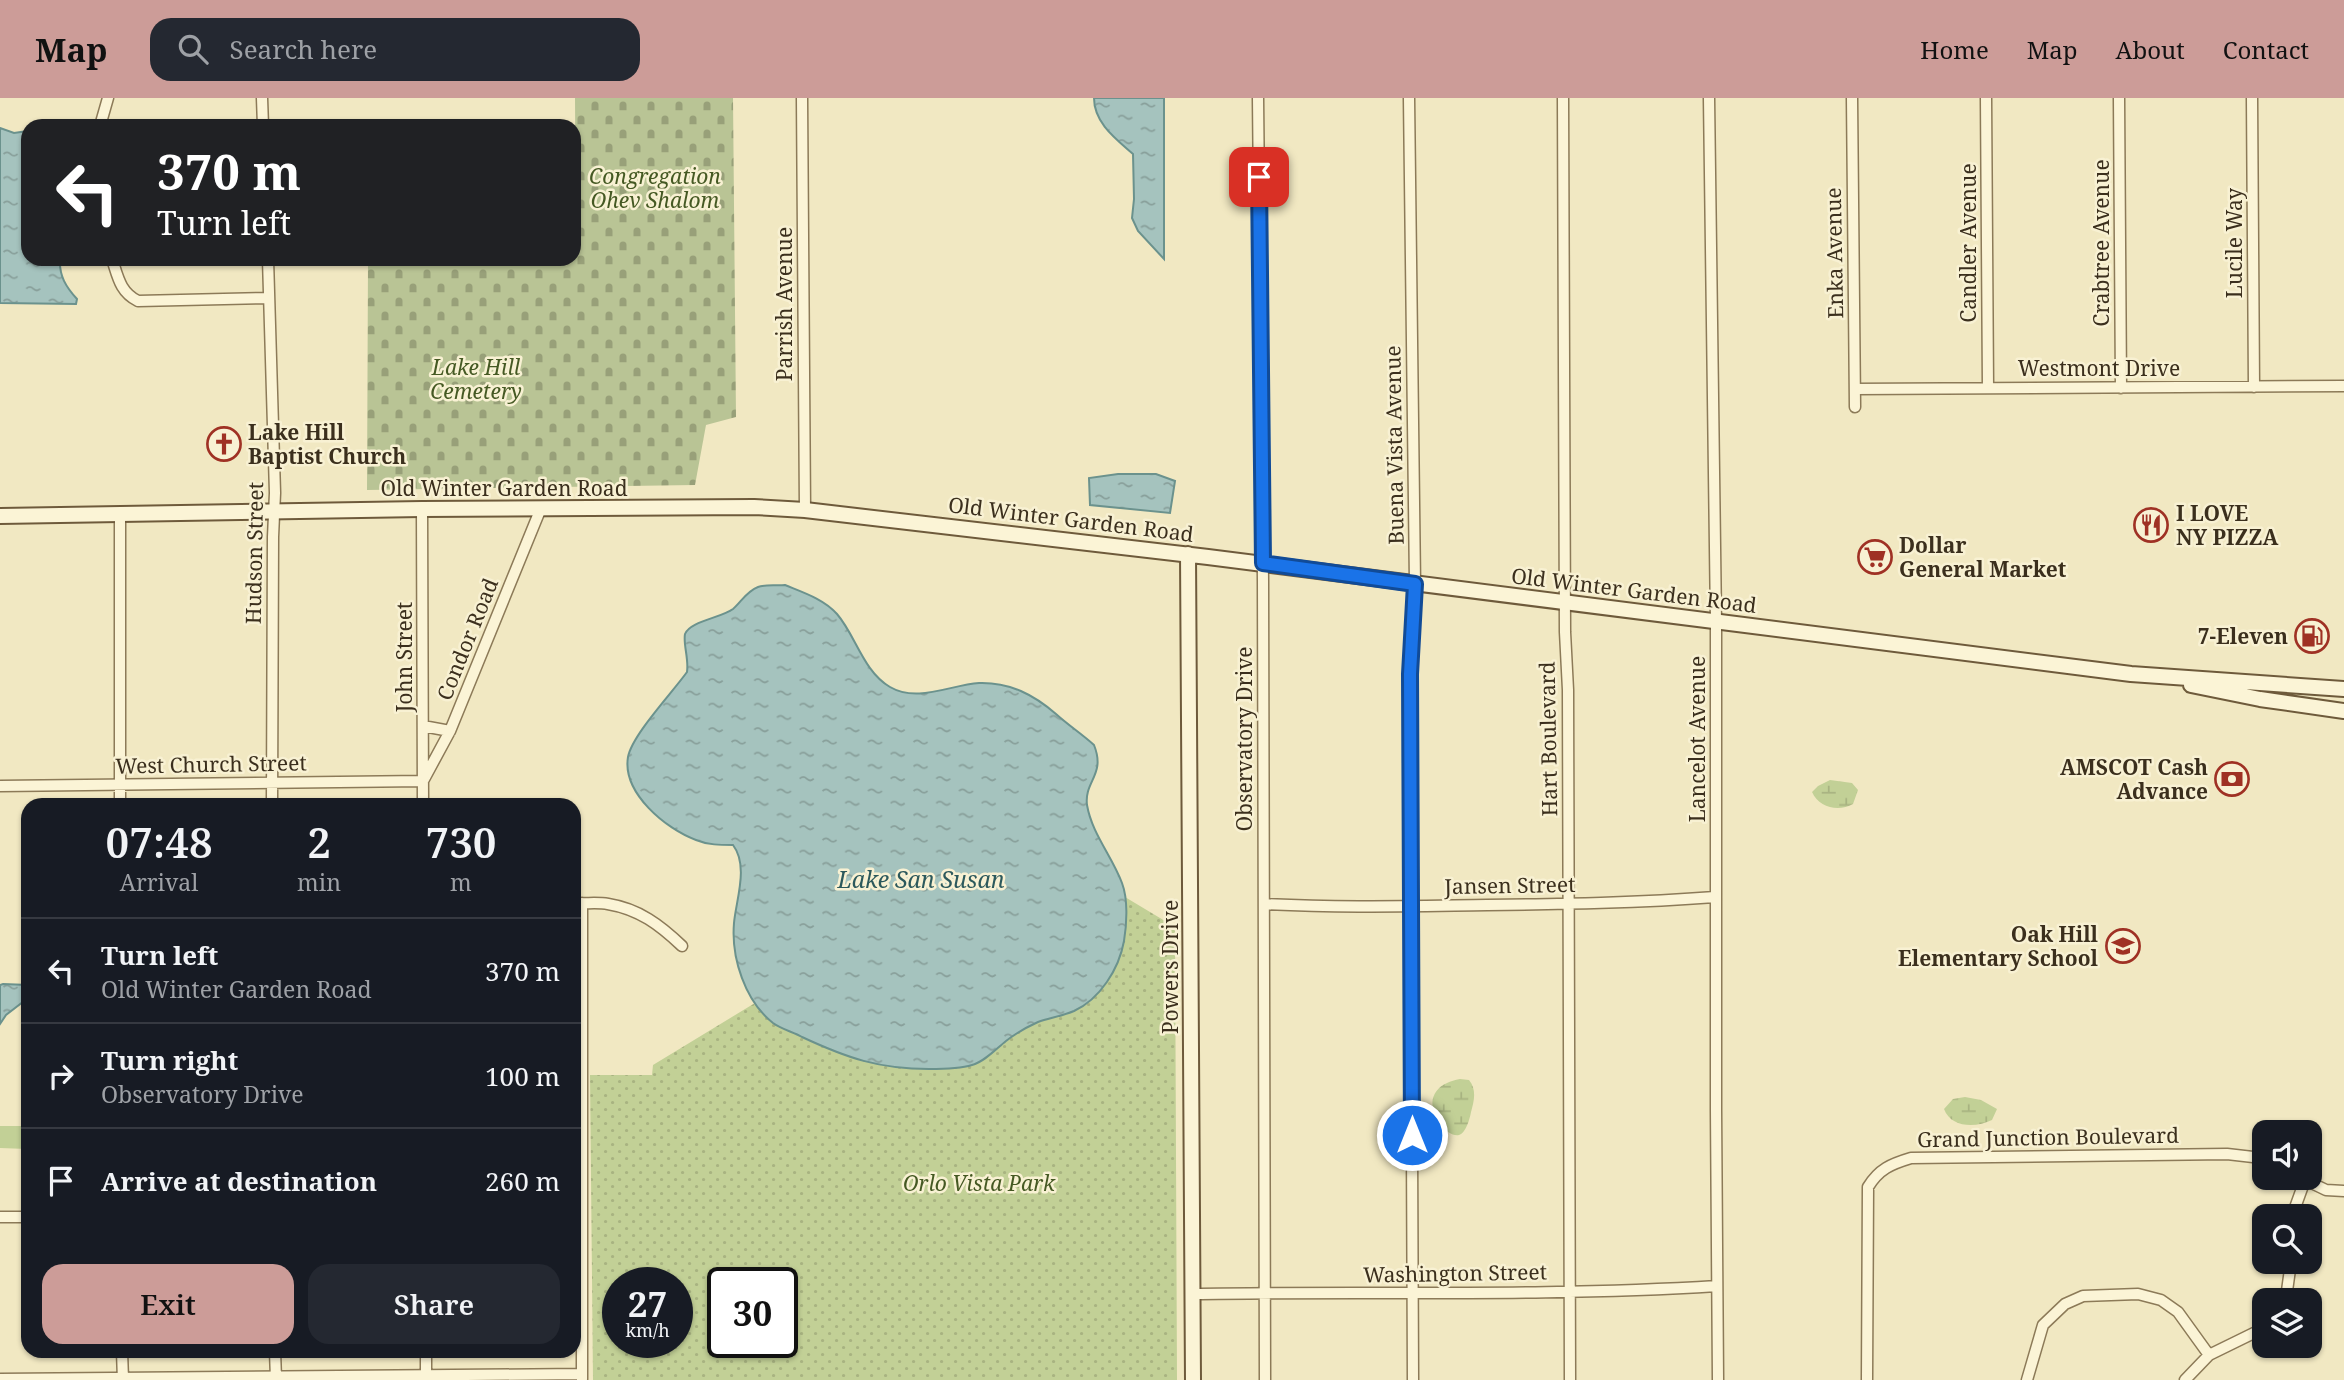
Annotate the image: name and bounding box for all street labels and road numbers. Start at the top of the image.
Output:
street label: Crabtree Avenue [2087,159,2115,327]
street label: Candler Avenue [1954,163,1982,323]
street label: Enka Avenue [1819,187,1849,319]
street label: Lucile Way [2220,188,2248,298]
street label: Parrish Avenue [770,227,798,381]
street label: Buena Vista Avenue [1378,345,1410,545]
street label: Westmont Drive [2018,354,2180,382]
street label: Old Winter Garden Road [380,474,628,502]
street label: Hudson Street [239,482,269,624]
street label: Old Winter Garden Road [947,490,1195,548]
street label: Old Winter Garden Road [1510,561,1758,619]
street label: Condor Road [430,574,504,704]
street label: John Street [390,602,418,713]
street label: Observatory Drive [1230,646,1258,832]
street label: Lancelot Avenue [1683,656,1711,822]
street label: Hart Boulevard [1533,661,1563,817]
street label: West Church Street [115,748,307,780]
street label: Jansen Street [1443,870,1576,900]
street label: Powers Drive [1156,900,1184,1034]
street label: Grand Junction Boulevard [1917,1121,2179,1153]
street label: Washington Street [1363,1257,1547,1289]

